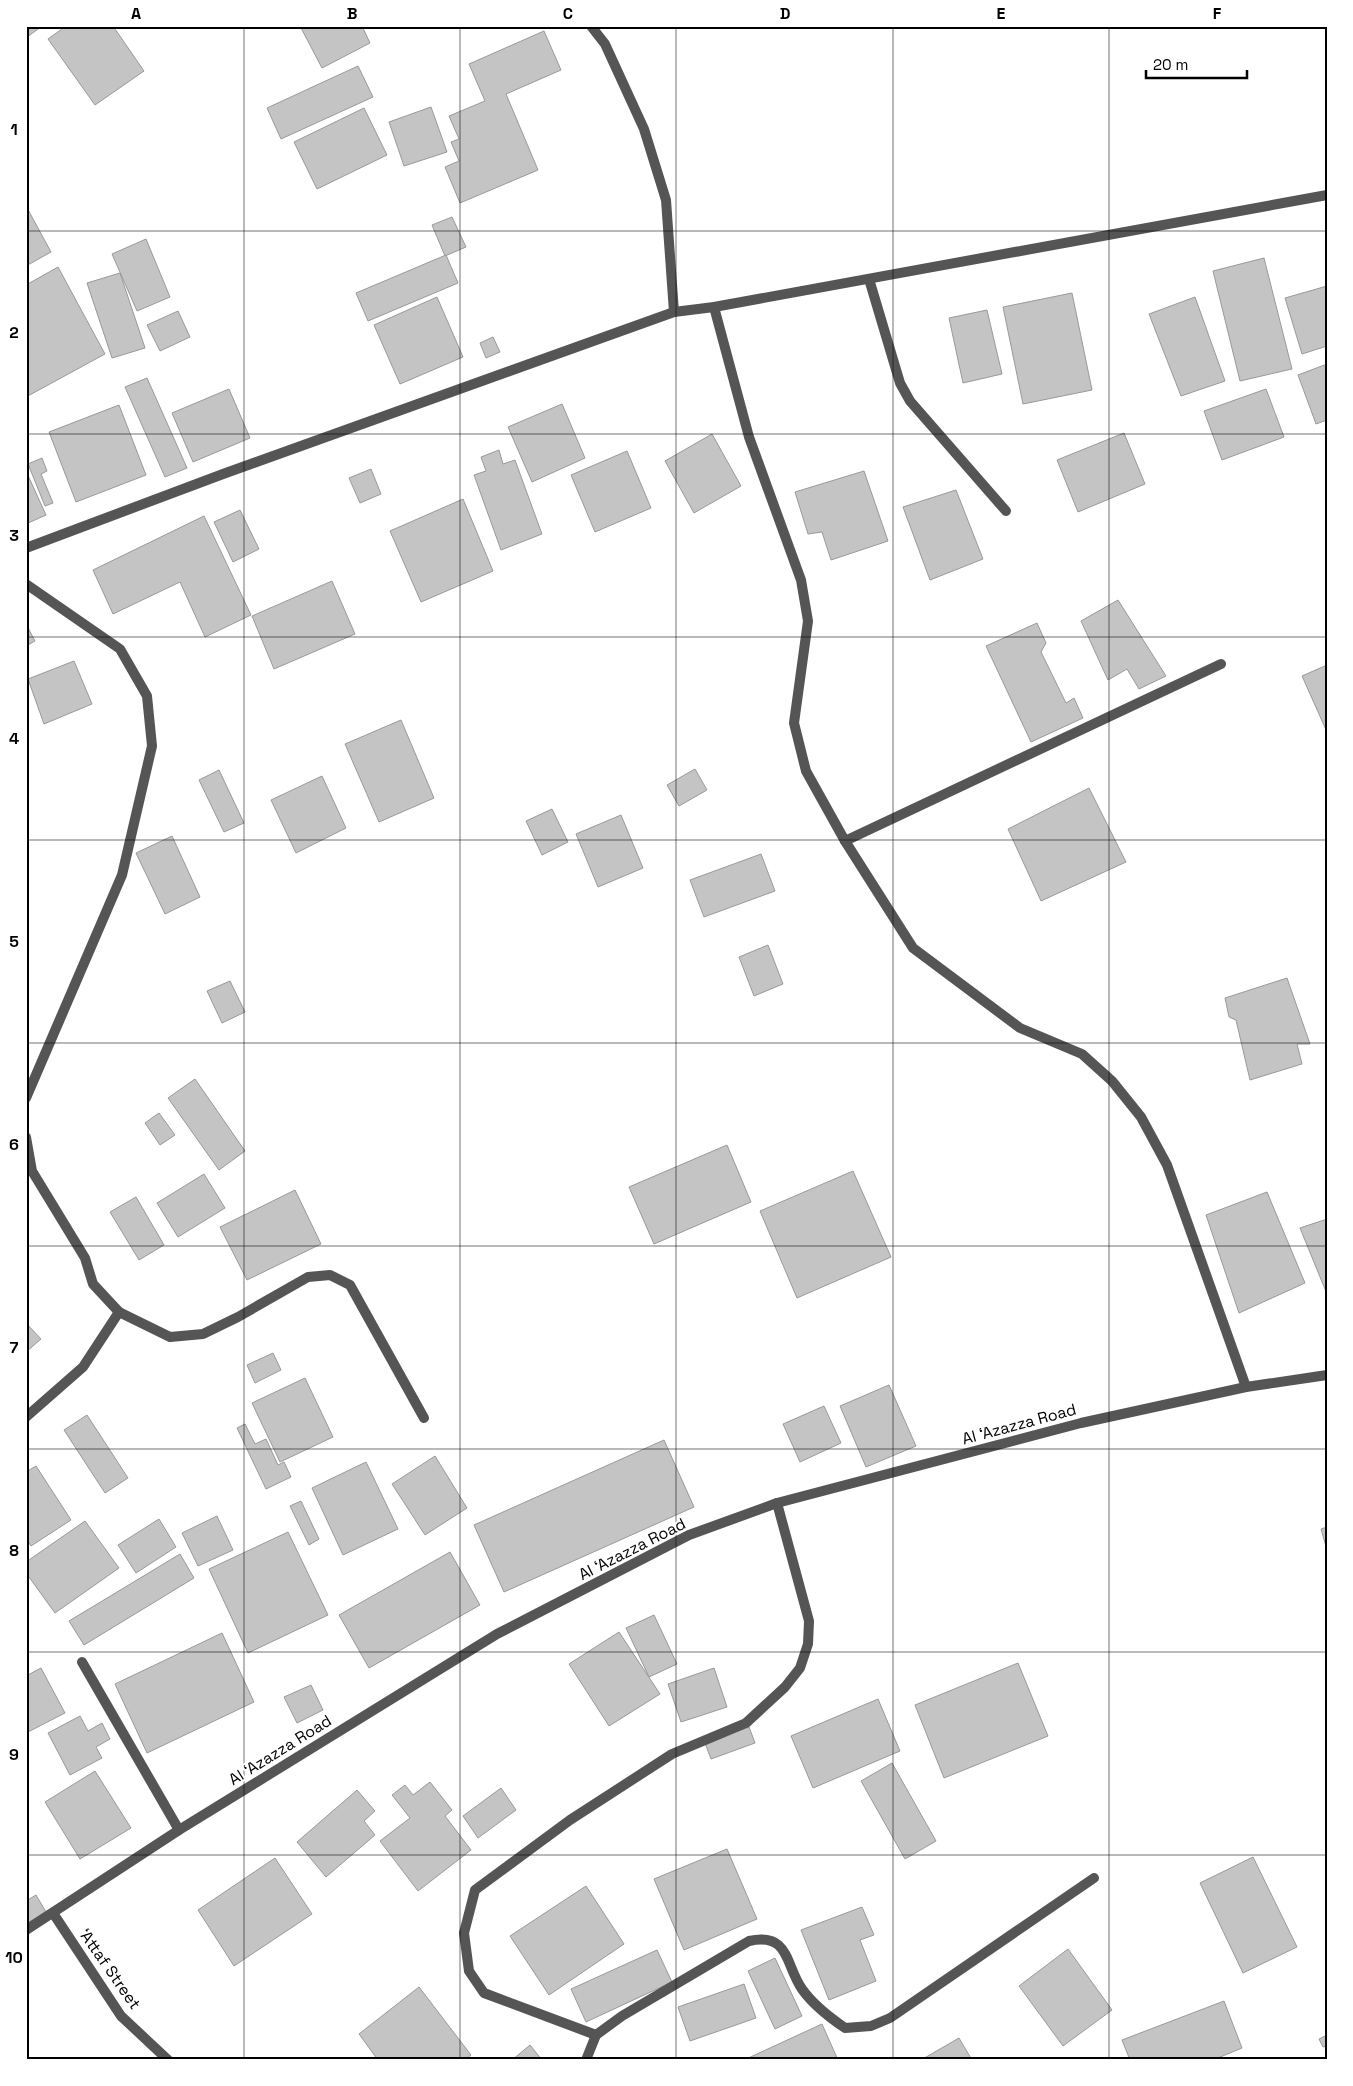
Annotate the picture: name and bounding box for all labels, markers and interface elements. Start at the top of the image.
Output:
text: A [131,3,141,24]
text: B [347,3,357,24]
text: C [563,3,573,24]
text: D [780,3,790,24]
text: E [997,3,1006,24]
text: F [1213,3,1222,24]
scale bar [1146,48,1247,80]
text: 20 m [1153,55,1188,74]
text: 1 [10,119,18,140]
text: 2 [9,322,19,343]
text: 3 [9,525,19,546]
text: 4 [9,728,19,749]
text: 5 [9,931,19,952]
text: 6 [9,1134,19,1155]
text: 7 [10,1337,19,1358]
street label: Al ‘Azazza Road [960,1399,1078,1449]
street label: Al ‘Azazza Road [575,1513,689,1585]
text: 8 [9,1540,19,1561]
street label: Al ‘Azazza Road [225,1710,335,1790]
text: 9 [9,1744,19,1765]
street label: ‘Attaf Street [74,1924,146,2014]
text: 10 [5,1947,23,1968]

